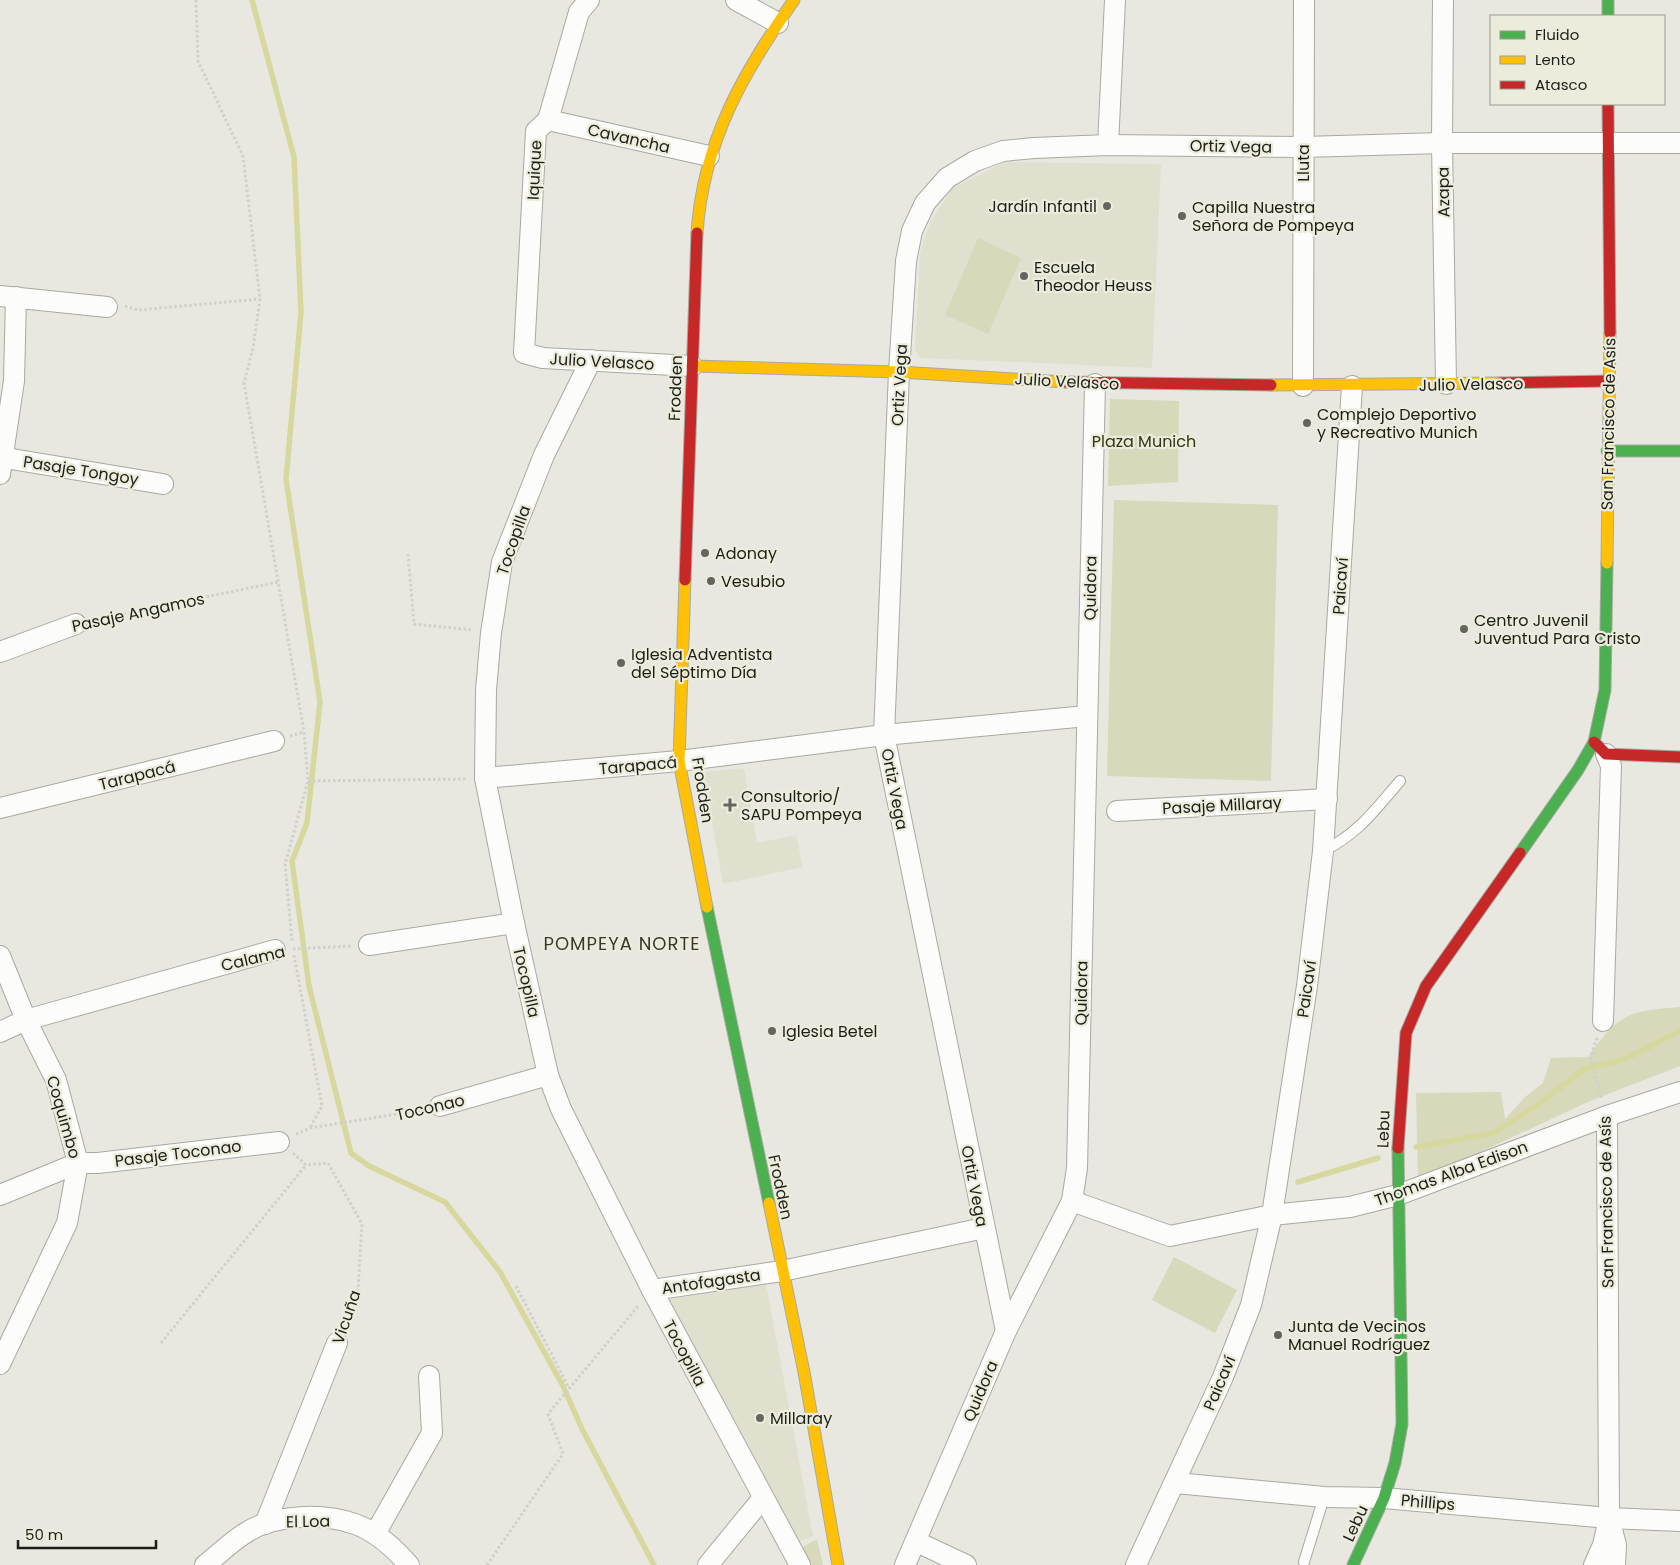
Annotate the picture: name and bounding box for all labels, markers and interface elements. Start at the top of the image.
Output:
legend [1490,15,1665,105]
text: Fluido [1535,24,1579,45]
text: Lento [1535,49,1575,70]
text: Atasco [1535,74,1587,95]
street label: Cavancha [585,118,672,159]
street label: Ortiz Vega [1190,134,1272,159]
street label: Iquique [521,139,548,201]
street label: Lluta [1292,144,1315,182]
street label: Azapa [1432,167,1455,217]
place label: Jardín Infantil [988,195,1097,218]
place label: Capilla Nuestra Señora de Pompeya [1192,196,1354,237]
marker: Jardín Infantil [1101,200,1113,212]
marker: Capilla Nuestra Señora de Pompeya [1176,210,1188,222]
place label: Escuela Theodor Heuss [1034,256,1152,297]
marker: Escuela Theodor Heuss [1018,270,1030,282]
street label: San Francisco de Asís [1595,338,1622,510]
street label: Ortiz Vega [886,343,913,427]
street label: Julio Velasco [549,347,655,376]
street label: Frodden [663,355,688,421]
street label: Julio Velasco [1014,367,1120,396]
street label: Julio Velasco [1418,372,1524,397]
place label: Complejo Deportivo y Recreativo Munich [1317,403,1478,444]
marker: Complejo Deportivo y Recreativo Munich [1301,417,1313,429]
park label: Plaza Munich [1092,430,1196,453]
street label: Pasaje Tongoy [22,450,140,491]
street label: Tocopilla [491,502,536,578]
place label: Adonay [715,542,777,565]
marker: Adonay [699,547,711,559]
street label: Quidora [1078,556,1103,621]
street label: Paicaví [1327,557,1354,616]
place label: Vesubio [721,570,785,593]
marker: Vesubio [705,575,717,587]
street label: Pasaje Angamos [70,587,207,638]
place label: Centro Juvenil Juventud Para Cristo [1474,609,1641,650]
marker: Centro Juvenil Juventud Para Cristo [1458,623,1470,635]
place label: Iglesia Adventista del Séptimo Día [631,643,772,684]
marker: Iglesia Adventista del Séptimo Día [615,657,627,669]
street label: Ortiz Vega [875,747,914,832]
street label: Tarapacá [598,751,678,780]
street label: Tarapacá [96,755,178,796]
street label: Frodden [686,756,719,825]
place label: Consultorio/ SAPU Pompeya [741,785,862,826]
street label: Pasaje Millaray [1162,791,1282,820]
marker: Consultorio/ SAPU Pompeya [723,798,737,812]
district label: POMPEYA NORTE [544,931,700,956]
street label: Calama [219,940,287,977]
street label: Tocopilla [507,944,546,1020]
street label: Paicaví [1291,959,1322,1019]
street label: Quidora [1069,961,1094,1026]
place label: Iglesia Betel [782,1020,877,1043]
marker: Iglesia Betel [766,1025,778,1037]
street label: Coquimbo [41,1073,86,1161]
street label: Toconao [393,1088,467,1127]
street label: Lebu [1371,1110,1396,1148]
street label: San Francisco de Asís [1593,1116,1620,1288]
street label: Pasaje Toconao [113,1134,243,1173]
street label: Thomas Alba Edison [1371,1135,1531,1212]
street label: Ortiz Vega [955,1144,994,1229]
street label: Frodden [762,1152,799,1222]
street label: Antofagasta [660,1263,762,1300]
street label: Vicuña [327,1287,366,1347]
place label: Junta de Vecinos Manuel Rodríguez [1288,1315,1430,1356]
street label: Tocopilla [657,1316,712,1391]
marker: Junta de Vecinos Manuel Rodríguez [1272,1329,1284,1341]
street label: Paicaví [1198,1352,1241,1414]
street label: Quidora [957,1357,1004,1425]
place label: Millaray [770,1407,832,1430]
marker: Millaray [754,1412,766,1424]
street label: Phillips [1400,1489,1456,1516]
street label: Lebu [1337,1501,1374,1545]
street label: El Loa [286,1510,330,1533]
scale bar [18,1518,155,1550]
text: 50 m [25,1524,63,1545]

